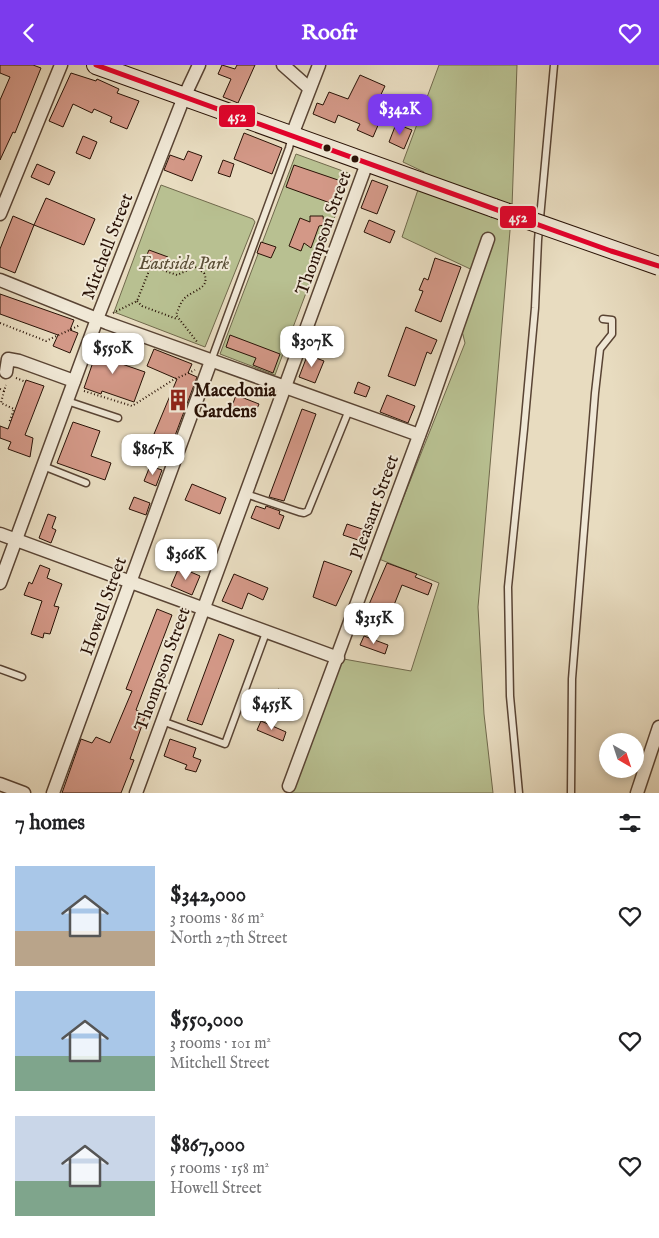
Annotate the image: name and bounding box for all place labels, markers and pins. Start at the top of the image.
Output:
pin: $342K [365,93,435,136]
unlabelled marker [322,143,332,153]
unlabelled marker [350,154,360,164]
pin: $307K [277,325,347,368]
pin: $550K [78,333,148,375]
place label: Macedonia Gardens [194,380,277,424]
building icon: Macedonia Gardens [165,387,191,413]
pin: $867K [118,433,188,476]
pin: $366K [151,539,221,581]
pin: $315K [339,603,409,645]
pin: $455K [237,689,307,731]

